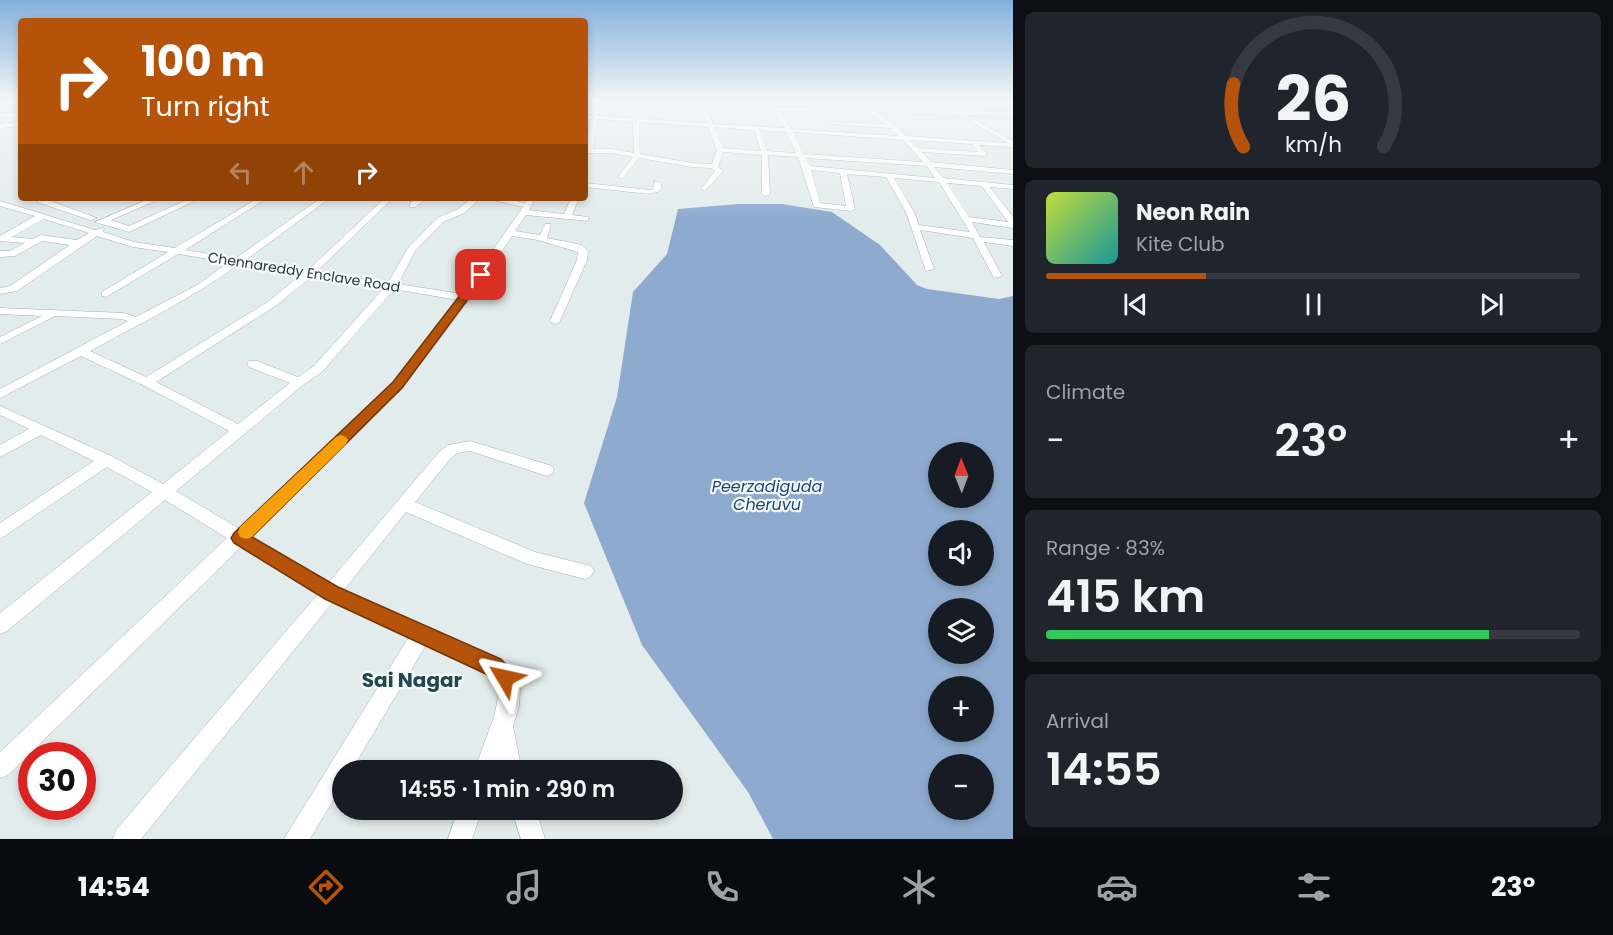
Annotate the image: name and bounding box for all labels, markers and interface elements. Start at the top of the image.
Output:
text: 100 m [141,32,265,91]
icon: right [42,42,120,120]
text: 26 [1275,55,1351,143]
text: Turn right [141,88,270,125]
text: km/h [1284,129,1342,160]
icon: left [224,156,257,189]
icon: ahead [287,156,320,189]
icon: right [350,156,383,189]
text: Neon Rain [1136,197,1250,228]
text: Kite Club [1136,230,1225,258]
street label: Chennareddy Enclave Road [206,247,402,297]
pin [455,249,506,300]
icon: arrive [464,258,497,291]
icon: previous [1119,288,1152,321]
icon: pause [1297,288,1330,321]
icon: next [1475,288,1508,321]
text: Climate [1046,378,1125,406]
text: 23° [1274,409,1347,472]
text: − [1046,417,1064,464]
text: + [1557,417,1580,464]
north arrow [928,442,994,508]
map controls [928,442,994,820]
water label: Peerzadiguda Cheruvu [712,475,822,516]
button: sound [928,520,994,586]
text: Range · 83% [1046,534,1165,562]
text: 415 km [1046,565,1205,628]
button: layers [928,598,994,664]
position arrow [473,646,537,710]
district label: Sai Nagar [362,666,463,694]
button: + [928,676,994,742]
text: Arrival [1046,707,1109,735]
text: 14:55 [1046,738,1162,801]
speed limit sign: 30 [18,742,96,820]
button: − [928,754,994,820]
text: 14:55 · 1 min · 290 m [400,774,615,805]
icon: directions [305,866,347,908]
icon: music [503,866,545,908]
icon: phone [701,866,743,908]
icon: climate [898,866,940,908]
icon: car [1096,866,1138,908]
icon: filters [1293,866,1335,908]
text: 14:54 [78,868,150,905]
text: 23° [1491,868,1535,905]

